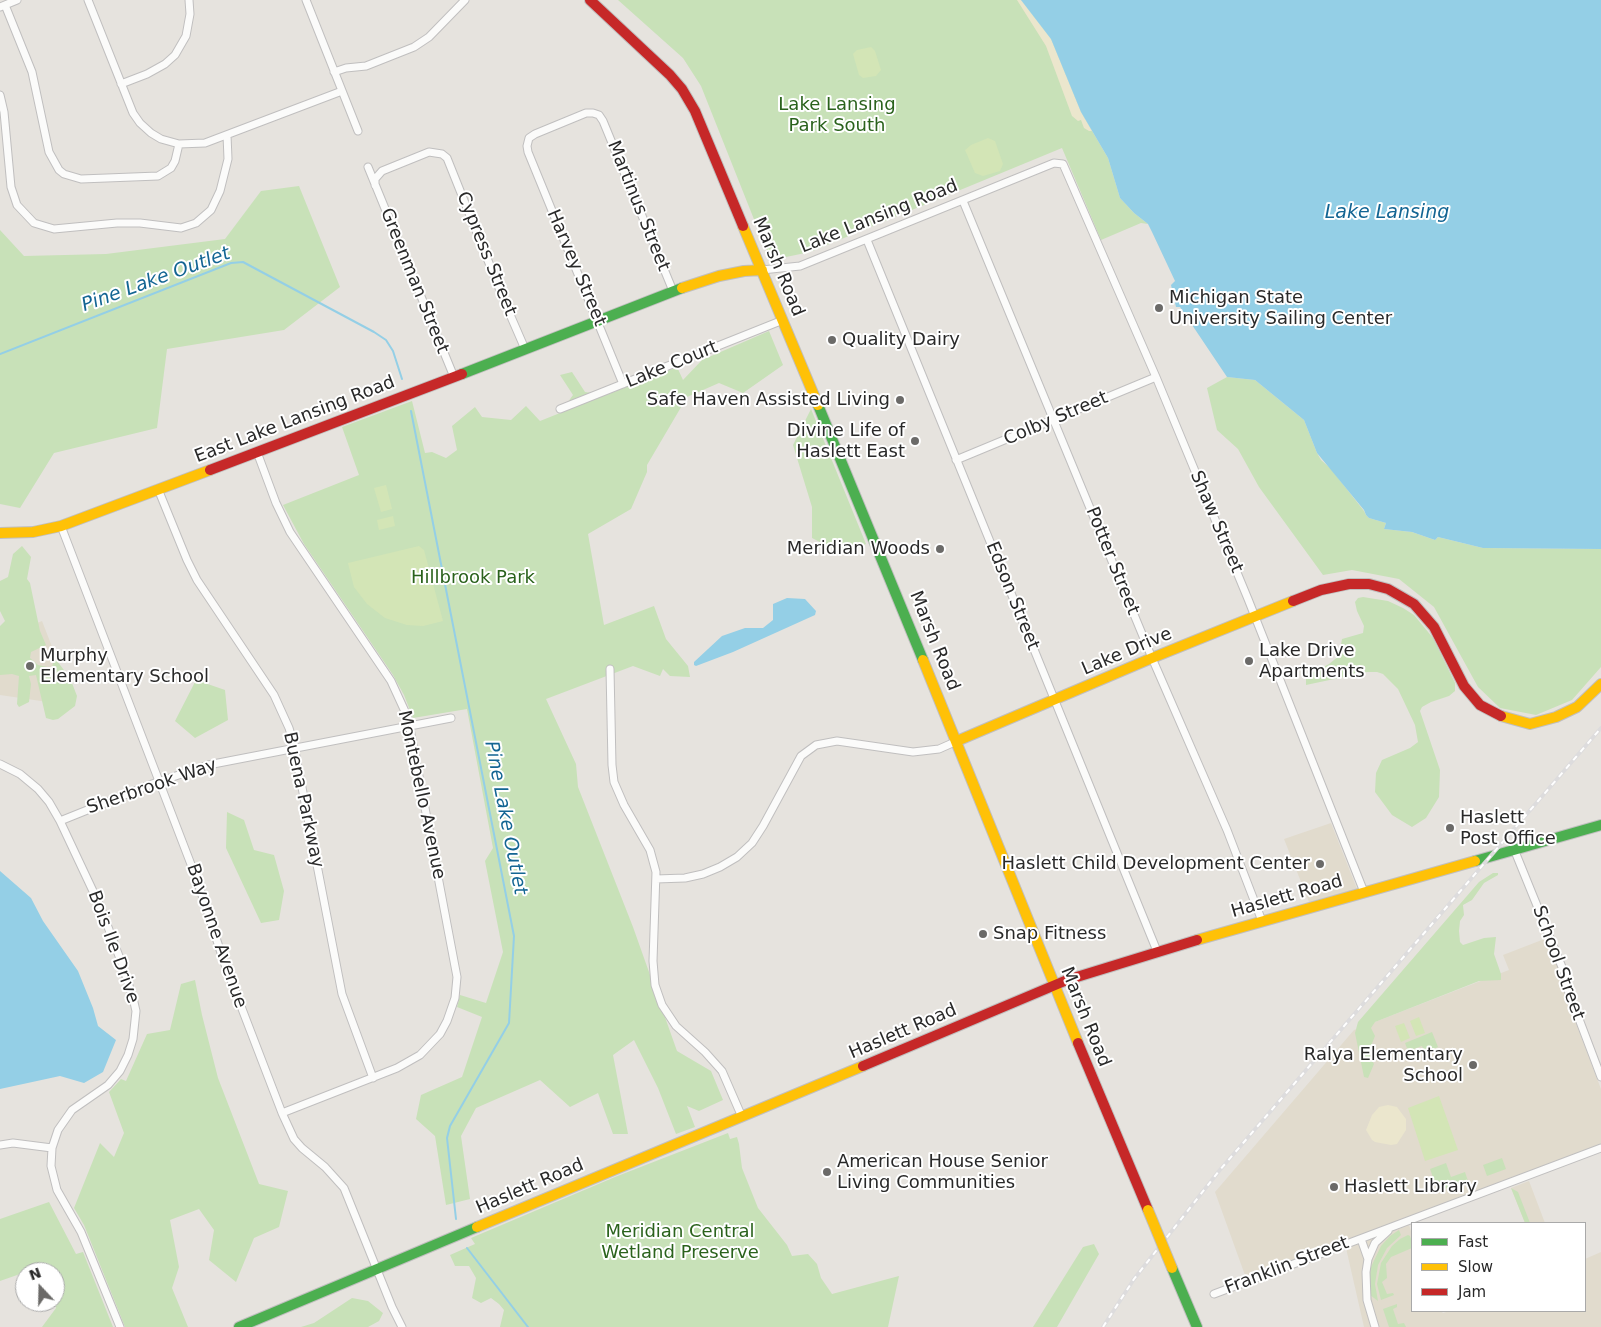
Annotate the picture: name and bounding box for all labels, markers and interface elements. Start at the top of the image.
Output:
park label: Lake Lansing Park South [778,94,896,136]
street label: Martinus Street [602,138,674,274]
street label: Lake Lansing Road [797,175,961,259]
street label: Cypress Street [451,189,521,319]
water label: Lake Lansing [1325,202,1449,224]
street label: Greenman Street [375,205,453,357]
street label: Harvey Street [542,206,610,330]
street label: Marsh Road [747,214,809,320]
water label: Pine Lake Outlet [79,243,233,317]
place label: Michigan State University Sailing Center [1169,287,1392,330]
marker: Michigan State University Sailing Center [1153,302,1165,314]
place label: Quality Dairy [842,329,960,351]
marker: Quality Dairy [826,334,838,346]
street label: Lake Court [623,337,721,393]
street label: East Lake Lansing Road [192,372,398,468]
street label: Colby Street [1001,387,1111,451]
place label: Safe Haven Assisted Living [647,389,890,411]
marker: Safe Haven Assisted Living [894,394,906,406]
place label: Divine Life of Haslett East [787,420,905,462]
marker: Divine Life of Haslett East [909,435,921,447]
street label: Shaw Street [1185,468,1247,576]
street label: Potter Street [1081,504,1143,618]
place label: Meridian Woods [787,538,930,560]
street label: Edson Street [980,539,1044,653]
marker: Meridian Woods [934,543,946,555]
park label: Hillbrook Park [411,567,535,589]
street label: Marsh Road [904,588,964,694]
street label: Lake Drive [1079,623,1175,681]
place label: Lake Drive Apartments [1259,640,1365,682]
place label: Murphy Elementary School [40,645,209,688]
marker: Lake Drive Apartments [1243,655,1255,667]
marker: Murphy Elementary School [24,660,36,672]
street label: Montebello Avenue [393,709,449,881]
street label: Buena Parkway [278,730,328,870]
water label: Pine Lake Outlet [479,739,531,897]
street label: Sherbrook Way [84,755,220,819]
place label: Haslett Post Office [1460,807,1556,850]
marker: Haslett Post Office [1444,822,1456,834]
place label: Haslett Child Development Center [1002,853,1310,875]
marker: Haslett Child Development Center [1314,858,1326,870]
street label: Bayonne Avenue [181,861,251,1011]
street label: Haslett Road [1229,871,1345,923]
street label: Bois Ile Drive [83,888,143,1006]
street label: School Street [1527,903,1589,1023]
place label: Snap Fitness [993,923,1106,945]
marker: Snap Fitness [977,928,989,940]
street label: Marsh Road [1055,964,1115,1070]
street label: Haslett Road [846,1000,960,1064]
place label: Ralya Elementary School [1304,1044,1463,1086]
marker: Ralya Elementary School [1467,1059,1479,1071]
place label: American House Senior Living Communities [837,1151,1048,1194]
street label: Haslett Road [473,1155,587,1219]
marker: American House Senior Living Communities [821,1166,833,1178]
place label: Haslett Library [1344,1176,1477,1198]
marker: Haslett Library [1328,1181,1340,1193]
park label: Meridian Central Wetland Preserve [601,1221,759,1264]
legend [1411,1222,1586,1312]
street label: Franklin Street [1222,1232,1352,1300]
text: Fast [1458,1233,1488,1251]
text: Slow [1458,1258,1493,1276]
north arrow [15,1262,65,1312]
text: N [27,1264,43,1283]
text: Jam [1458,1283,1486,1301]

